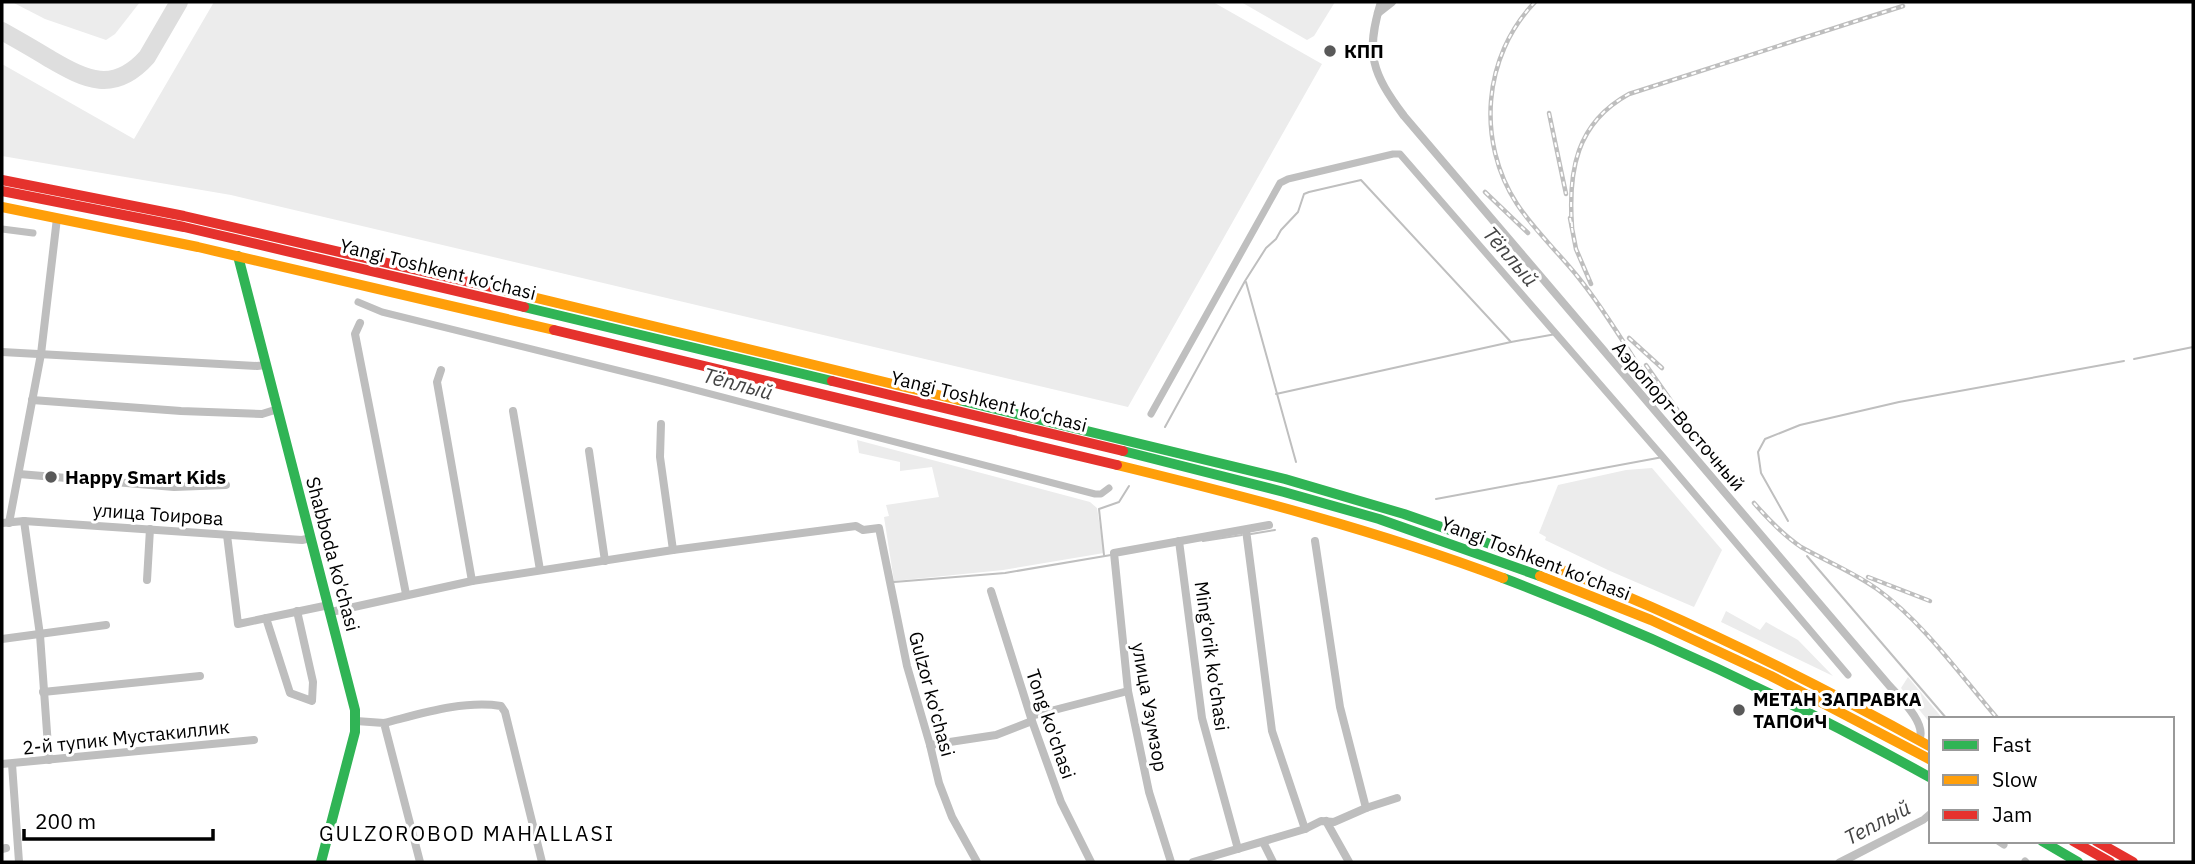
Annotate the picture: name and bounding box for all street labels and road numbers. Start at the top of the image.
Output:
street label: Yangi Toshkent ko‘chasi [337,233,539,305]
street label: Аэропорт-Восточный [1608,336,1750,496]
street label: Yangi Toshkent ko‘chasi [888,365,1090,437]
street label: Shabboda ko'chasi [301,474,365,634]
street label: улица Тоирова [92,497,224,531]
street label: Yangi Toshkent ko‘chasi [1438,511,1634,605]
street label: Ming'orik ko'chasi [1190,580,1234,732]
street label: Gulzor ko'chasi [904,629,960,759]
street label: улица Узумзор [1127,641,1173,773]
street label: Tong ko'chasi [1021,666,1081,782]
street label: 2-й тупик Мустакиллик [21,714,231,760]

